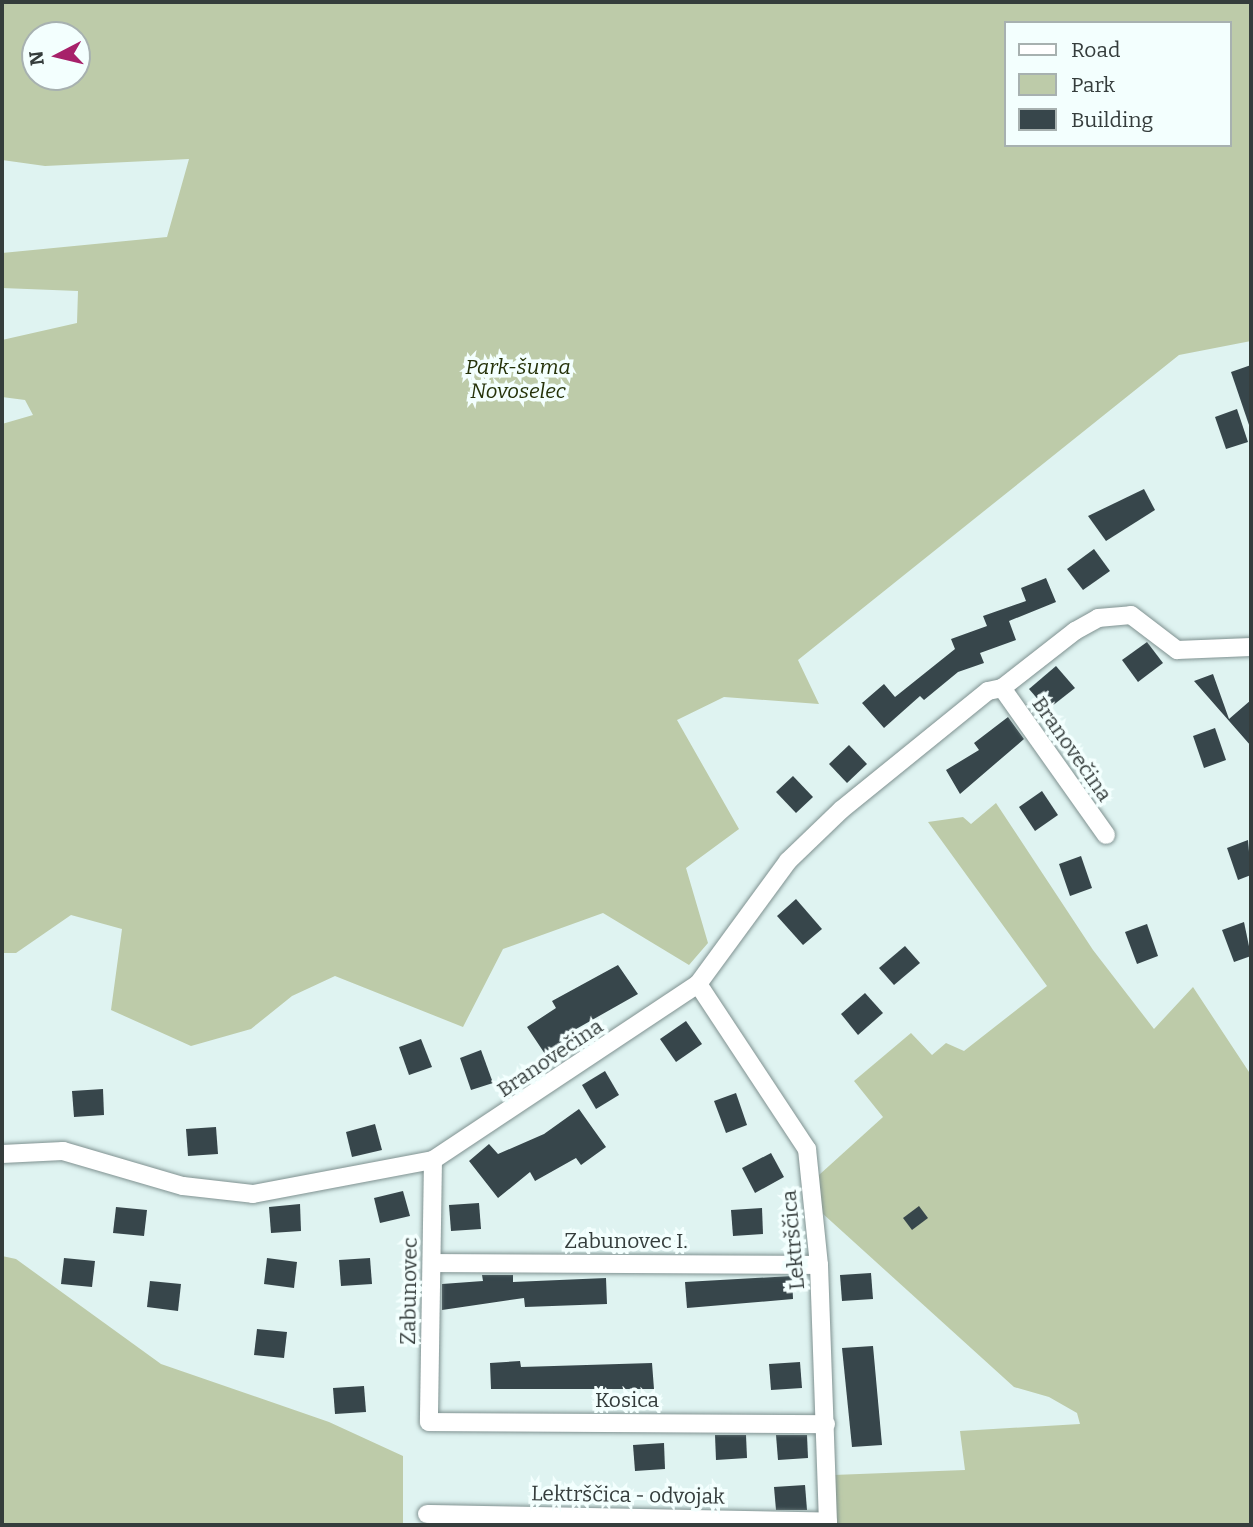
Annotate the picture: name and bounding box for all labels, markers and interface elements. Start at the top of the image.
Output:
north arrow [21,21,91,91]
legend [1004,21,1232,147]
text: Road [1071,37,1120,63]
text: N [24,50,49,67]
text: Park [1071,72,1115,98]
text: Building [1071,107,1153,133]
park label: Park-šuma Novoselec [465,354,571,404]
street label: Branovečina [1027,692,1117,806]
street label: Branovečina [492,1013,608,1103]
street label: Lektrščica [776,1189,810,1291]
street label: Zabunovec I. [564,1228,688,1254]
street label: Zabunovec [395,1237,423,1345]
street label: Kosica [595,1387,659,1413]
street label: Lektrščica - odvojak [531,1481,725,1509]

